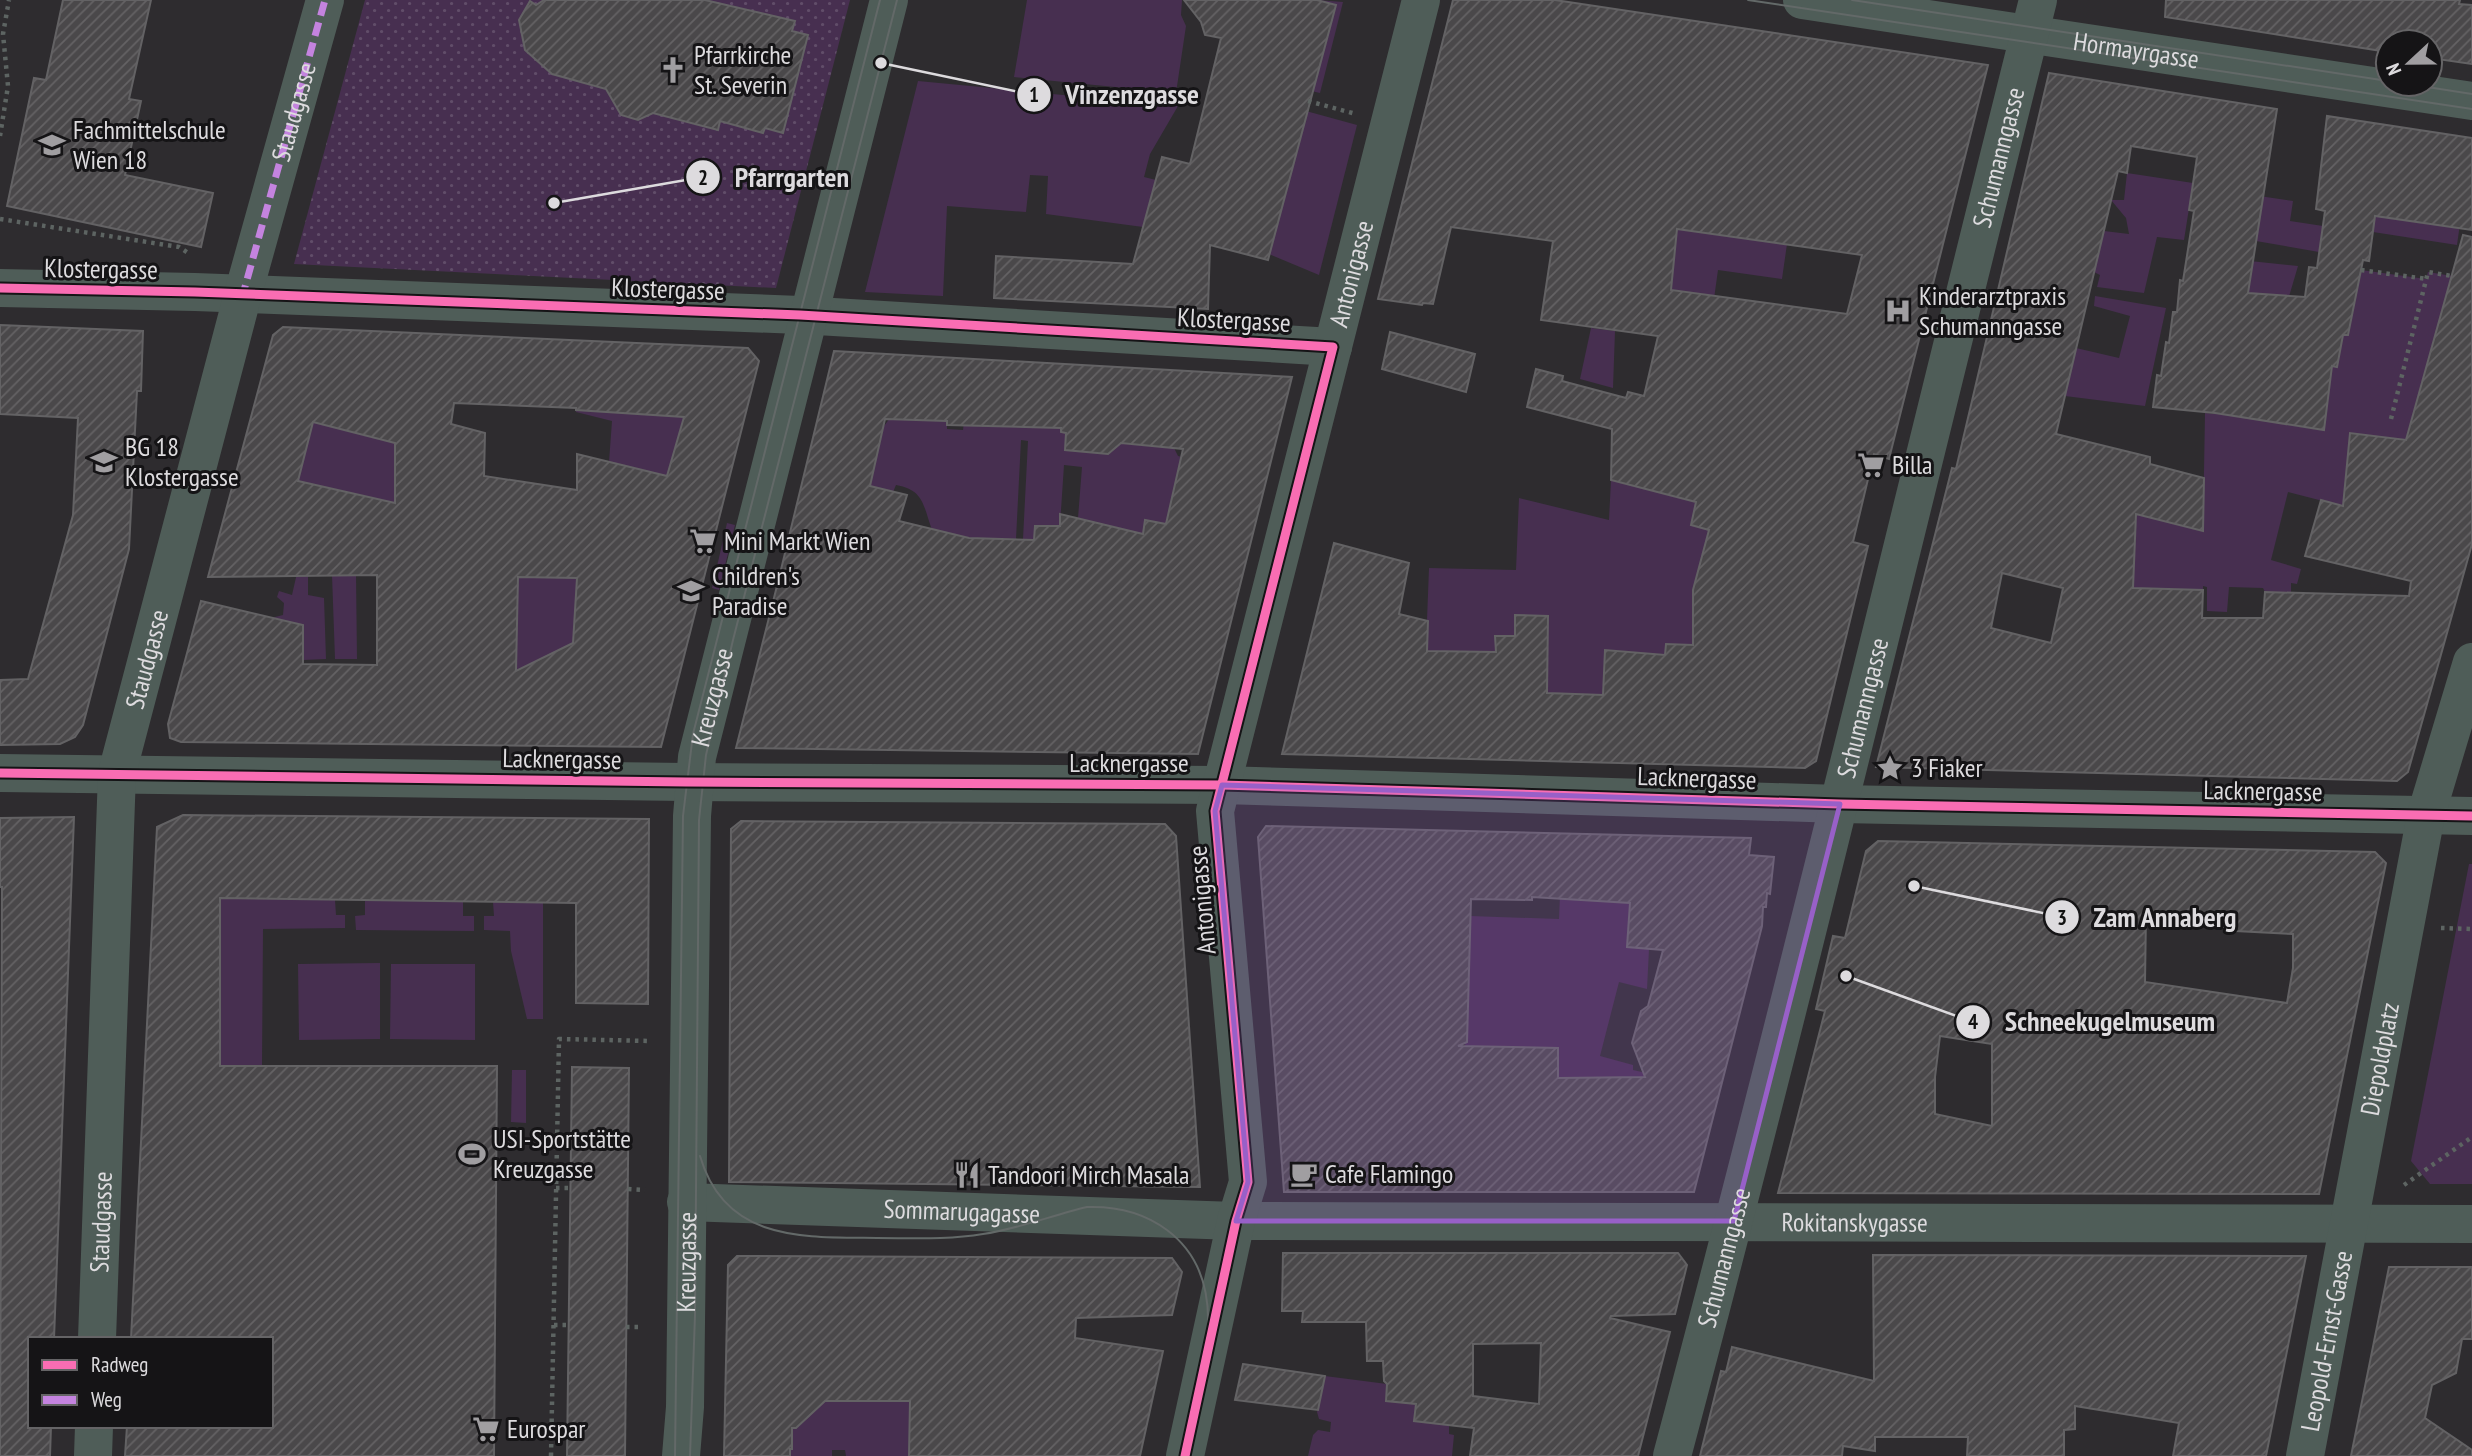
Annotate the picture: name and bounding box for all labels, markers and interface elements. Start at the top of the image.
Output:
street label: Hormayrgasse [2071,24,2201,76]
north arrow [2374,28,2444,98]
place label: Pfarrkirche St. Severin [694,38,791,101]
church icon: Pfarrkirche St. Severin [658,55,688,85]
street label: Staudgasse [264,59,323,165]
text: N [2380,60,2406,79]
callout: Vinzenzgasse [1016,70,1213,119]
text: Vinzenzgasse [1064,75,1199,112]
text: 1 [1029,81,1039,108]
street label: Schumanngasse [1965,84,2031,231]
place label: Fachmittelschule Wien 18 [73,113,226,176]
school or university icon: Fachmittelschule Wien 18 [37,130,67,160]
callout: Pfarrgarten [685,153,863,202]
text: Pfarrgarten [735,158,849,195]
text: 2 [698,164,708,191]
street label: Antonigasse [1322,217,1380,331]
street label: Klostergasse [44,251,158,286]
street label: Klostergasse [611,270,725,307]
place label: Kinderarztpraxis Schumanngasse [1919,279,2066,342]
hospital icon: Kinderarztpraxis Schumanngasse [1883,296,1913,326]
street label: Klostergasse [1176,300,1292,339]
place label: BG 18 Klostergasse [125,430,239,493]
school or university icon: BG 18 Klostergasse [89,447,119,477]
place label: Billa [1892,448,1932,481]
supermarket icon: Billa [1856,450,1886,480]
place label: Mini Markt Wien [724,524,870,557]
supermarket icon: Mini Markt Wien [688,526,718,556]
place label: Children's Paradise [712,559,800,622]
school or university icon: Children's Paradise [676,576,706,606]
street label: Staudgasse [118,606,175,712]
street label: Schumanngasse [1829,634,1895,781]
street label: Kreuzgasse [683,644,740,750]
street label: Lacknergasse [502,741,622,776]
street label: Lacknergasse [1069,746,1189,779]
place label: 3 Fiaker [1911,751,1983,784]
place icon: 3 Fiaker [1875,753,1905,783]
street label: Lacknergasse [1637,759,1757,796]
street label: Lacknergasse [2203,773,2323,808]
street label: Antonigasse [1180,844,1223,956]
callout: Zam Annaberg [2044,893,2251,942]
text: Zam Annaberg [2094,898,2236,935]
text: 3 [2057,904,2067,931]
callout: Schneekugelmuseum [1955,997,2229,1046]
street label: Diepoldplatz [2353,1000,2406,1118]
text: Schneekugelmuseum [2005,1002,2215,1039]
text: 4 [1968,1008,1978,1035]
place label: USI-Sportstätte Kreuzgasse [493,1122,631,1185]
sports icon: USI-Sportstätte Kreuzgasse [457,1139,487,1169]
place label: Cafe Flamingo [1325,1157,1453,1190]
place label: Tandoori Mirch Masala [988,1158,1189,1191]
cafe icon: Cafe Flamingo [1289,1159,1319,1189]
restaurant icon: Tandoori Mirch Masala [952,1160,982,1190]
street label: Staudgasse [82,1171,119,1273]
street label: Schumanngasse [1690,1184,1757,1331]
street label: Sommarugagasse [883,1192,1041,1230]
street label: Rokitanskygasse [1782,1205,1928,1239]
street label: Kreuzgasse [669,1212,703,1313]
street label: Leopold-Ernst-Gasse [2293,1248,2359,1434]
legend [28,1337,273,1428]
text: Radweg [91,1351,148,1378]
text: Weg [91,1386,122,1413]
place label: Eurospar [507,1412,585,1445]
supermarket icon: Eurospar [471,1414,501,1444]

